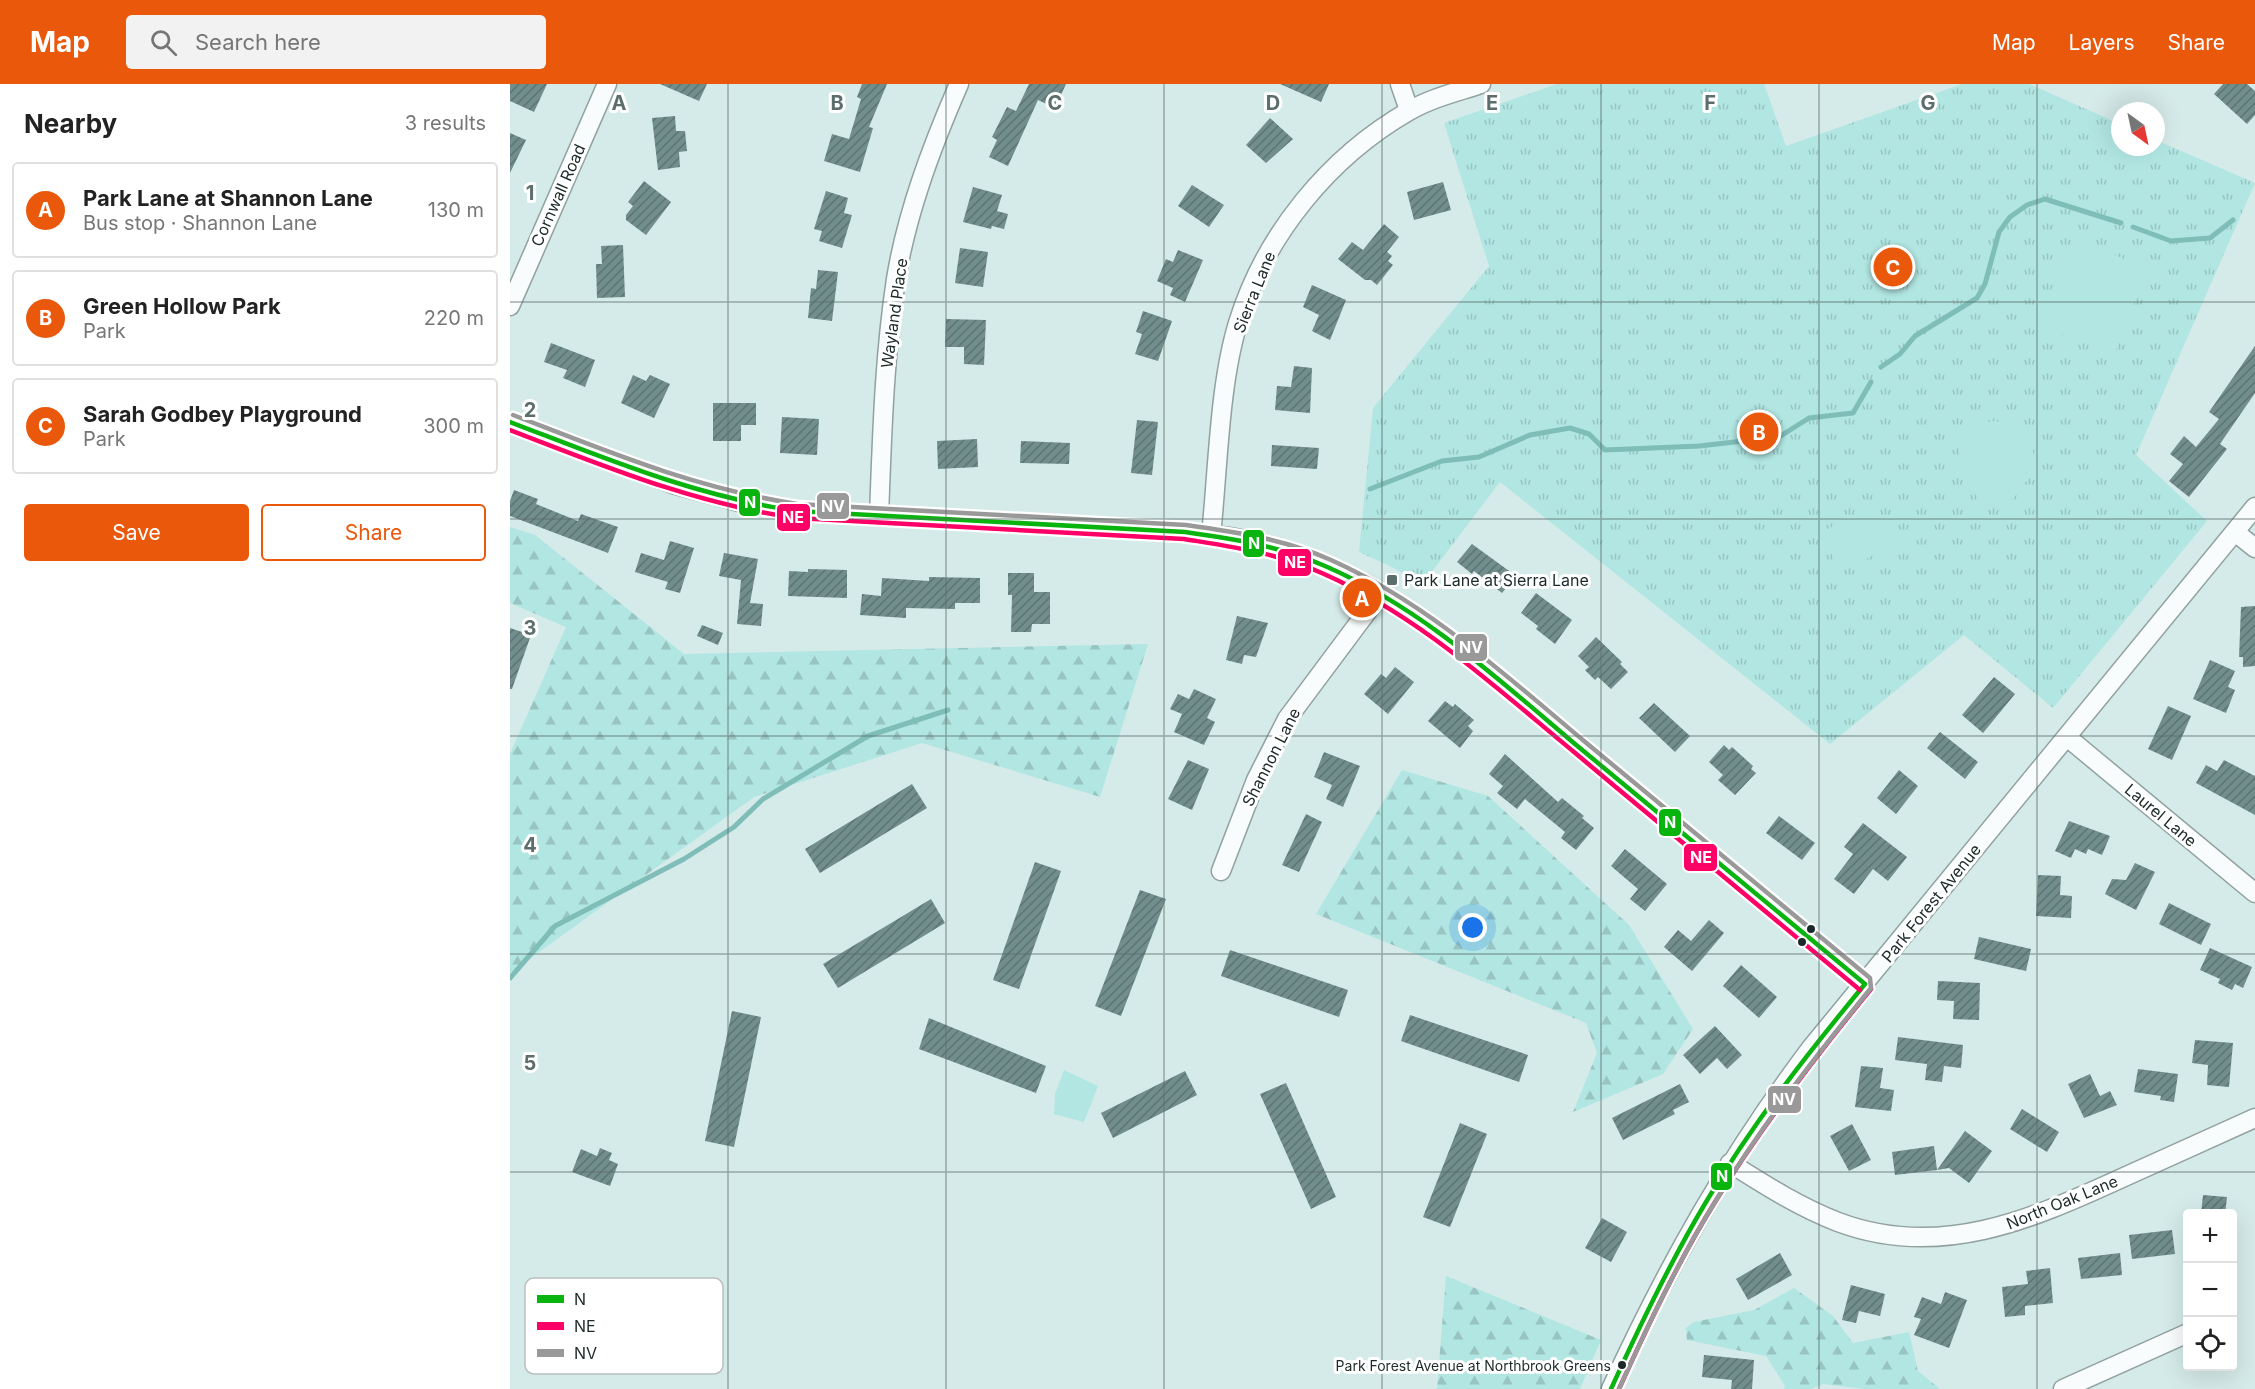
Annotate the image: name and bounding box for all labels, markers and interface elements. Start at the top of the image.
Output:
search box [126,15,546,69]
text: Map [30,25,90,59]
icon: search [147,26,180,59]
text: Search here [195,29,321,55]
text: Map [1992,30,2036,55]
text: Layers [2069,30,2135,55]
text: Share [2168,30,2225,55]
text: A [612,91,627,115]
text: B [830,91,844,115]
text: C [1048,91,1062,115]
text: D [1266,91,1280,115]
text: E [1486,91,1498,115]
text: F [1704,91,1716,115]
text: G [1920,91,1936,115]
north arrow [2111,102,2165,156]
text: Nearby [24,108,117,139]
text: 3 results [405,111,486,135]
street label: Cornwall Road [527,141,589,249]
text: 1 [526,181,534,205]
text: Park Lane at Shannon Lane [83,185,373,211]
text: A [38,198,53,222]
text: 130 m [428,198,484,222]
text: Bus stop · Shannon Lane [83,211,317,235]
pin: C [1874,244,1912,290]
street label: Sierra Lane [1229,248,1279,336]
street label: Wayland Place [876,257,912,369]
text: Green Hollow Park [83,293,281,319]
text: B [39,306,52,330]
text: 220 m [424,306,484,330]
text: Park [83,319,126,343]
text: 2 [524,398,536,422]
text: Sarah Godbey Playground [83,401,362,427]
pin: B [1740,410,1778,454]
text: C [38,414,53,438]
text: 300 m [423,414,484,438]
text: Park [83,427,126,451]
line badge: N [738,488,761,517]
text: N [744,492,756,512]
line badge: NV [816,492,850,520]
text: NV [821,496,845,516]
line badge: NE [776,503,811,532]
button: Save [24,504,249,561]
button: Share [261,504,486,561]
text: NE [782,507,804,527]
line badge: N [1242,529,1265,558]
text: N [1248,533,1260,553]
line badge: NE [1277,548,1312,577]
text: NE [1284,552,1306,572]
place label: Park Lane at Sierra Lane [1404,570,1589,590]
marker: Park Lane at Sierra Lane [1385,573,1399,587]
pin: A [1342,576,1382,620]
text: 3 [524,616,536,640]
line badge: NV [1454,633,1488,662]
text: NV [1459,637,1483,657]
street label: Shannon Lane [1238,704,1304,810]
street label: Laurel Lane [2121,779,2201,851]
line badge: N [1658,808,1682,837]
text: N [1664,812,1676,832]
text: 4 [523,833,537,857]
street label: Park Forest Avenue [1877,840,1985,966]
line badge: NE [1683,843,1718,872]
text: NE [1690,847,1712,867]
your location [1458,913,1487,942]
unlabelled marker [1805,923,1817,935]
unlabelled marker [1796,936,1808,948]
text: 5 [524,1051,536,1075]
line badge: NV [1767,1085,1802,1114]
text: NV [1772,1089,1796,1109]
line badge: N [1710,1162,1733,1191]
text: N [1716,1166,1728,1186]
street label: North Oak Lane [2003,1171,2121,1233]
map controls [2183,1209,2237,1371]
button: + [2183,1209,2237,1263]
button: − [2183,1263,2237,1317]
legend [525,1278,723,1374]
text: N [574,1289,586,1309]
text: NE [574,1316,596,1336]
button: locate [2183,1317,2237,1371]
text: NV [574,1343,597,1363]
place label: Park Forest Avenue at Northbrook Greens [1336,1357,1611,1374]
marker: Park Forest Avenue at Northbrook Greens [1616,1359,1628,1371]

